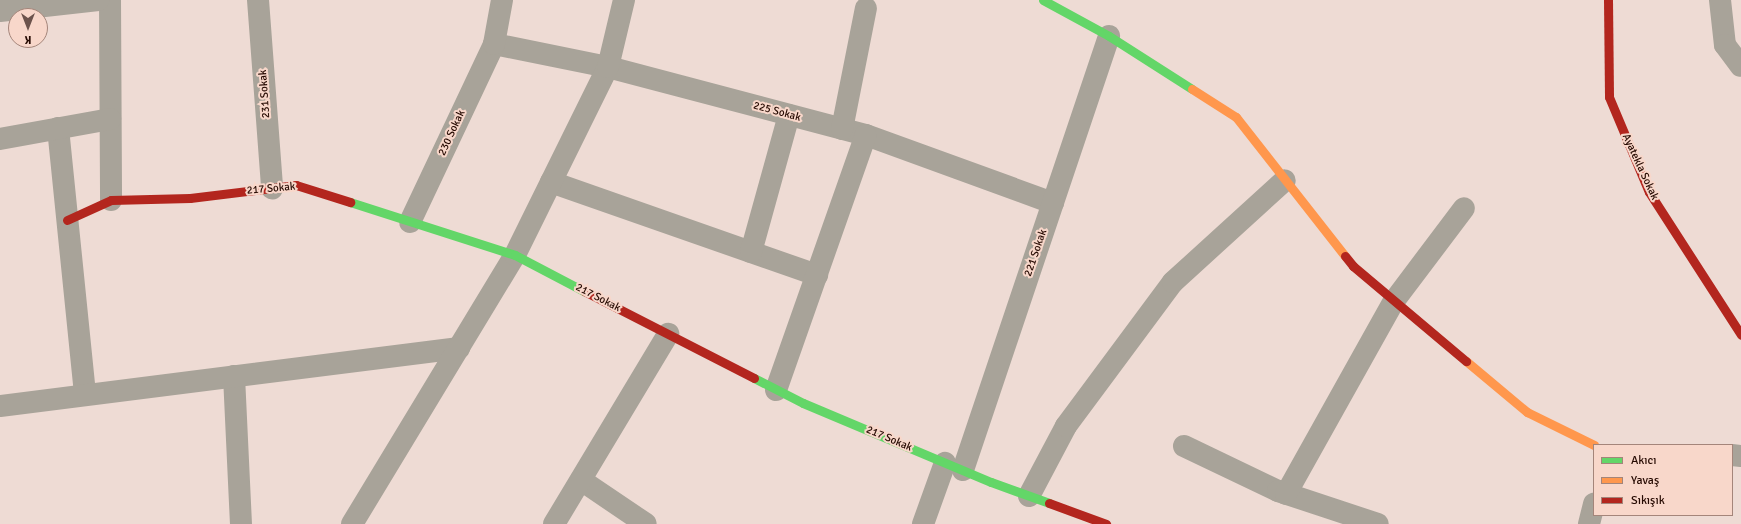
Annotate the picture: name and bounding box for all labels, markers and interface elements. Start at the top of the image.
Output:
north arrow [8,8,48,48]
text: K [25,33,31,46]
street label: 231 Sokak [257,69,273,119]
street label: 225 Sokak [752,99,802,125]
street label: 230 Sokak [436,108,468,158]
street label: Ayatekla Sokak [1619,132,1661,202]
street label: 217 Sokak [246,180,296,198]
street label: 221 Sokak [1022,228,1050,278]
street label: 217 Sokak [573,281,623,315]
street label: 217 Sokak [864,423,914,455]
legend [1593,444,1733,516]
text: Akıcı [1631,453,1657,468]
text: Yavaş [1631,473,1659,488]
text: Sıkışık [1631,493,1665,508]

